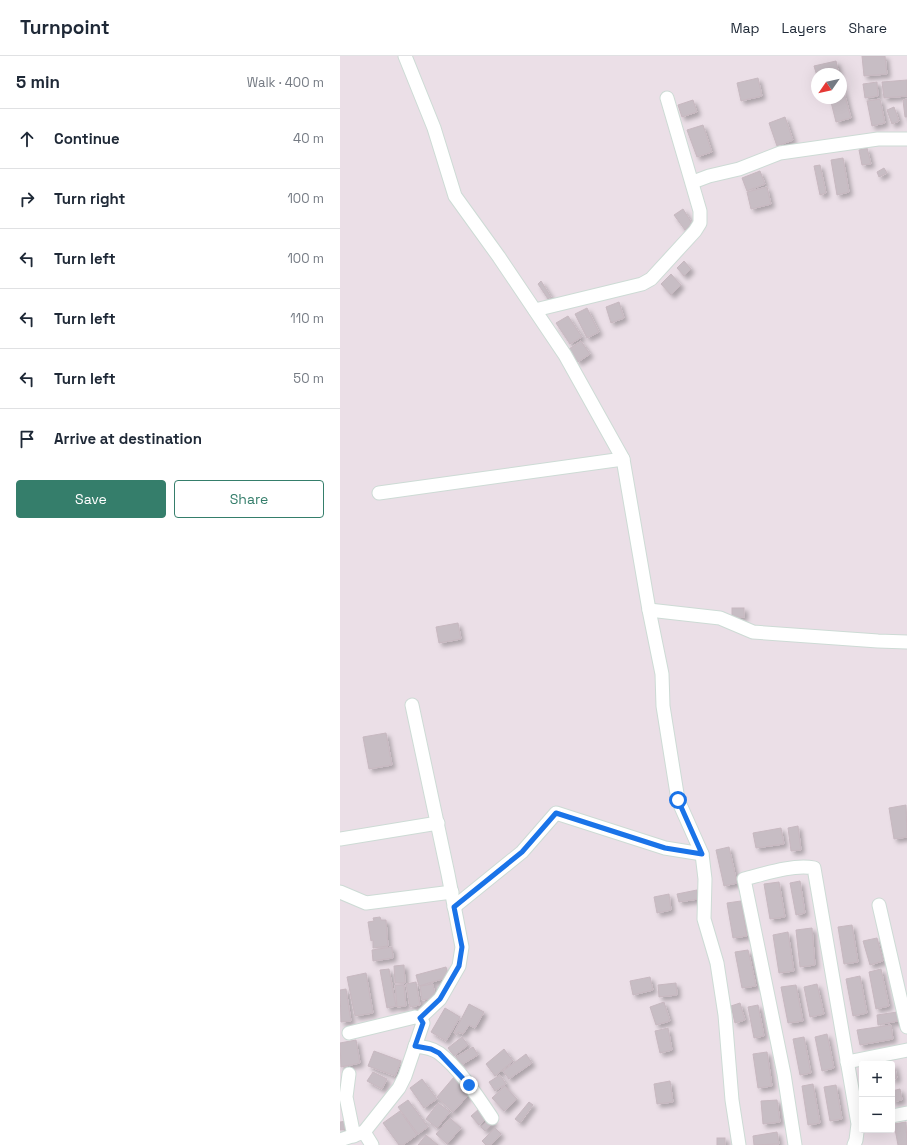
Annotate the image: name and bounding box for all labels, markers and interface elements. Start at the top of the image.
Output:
text: Turnpoint [20,15,110,40]
text: Map [730,19,760,37]
text: Layers [782,19,826,37]
text: Share [848,19,887,37]
north arrow [811,68,847,104]
text: 5 min [16,71,60,93]
text: Walk · 400 m [247,74,324,91]
icon: ahead [16,128,38,150]
text: Continue [54,129,120,148]
text: 40 m [293,130,324,147]
icon: right [16,188,38,210]
text: Turn right [54,189,125,208]
text: 100 m [287,190,324,207]
icon: left [16,248,38,270]
text: Turn left [54,249,116,268]
text: 100 m [287,250,324,267]
icon: left [16,308,38,330]
text: Turn left [54,309,116,328]
text: 110 m [290,310,324,327]
icon: left [16,368,38,390]
text: Turn left [54,369,116,388]
text: 50 m [293,370,324,387]
icon: arrive [16,428,38,450]
text: Arrive at destination [54,429,202,448]
button: Save [16,480,166,518]
button: Share [174,480,324,518]
route start [669,791,687,809]
map controls [859,1061,895,1133]
button: + [859,1061,895,1097]
route end [460,1076,478,1094]
button: − [859,1097,895,1133]

